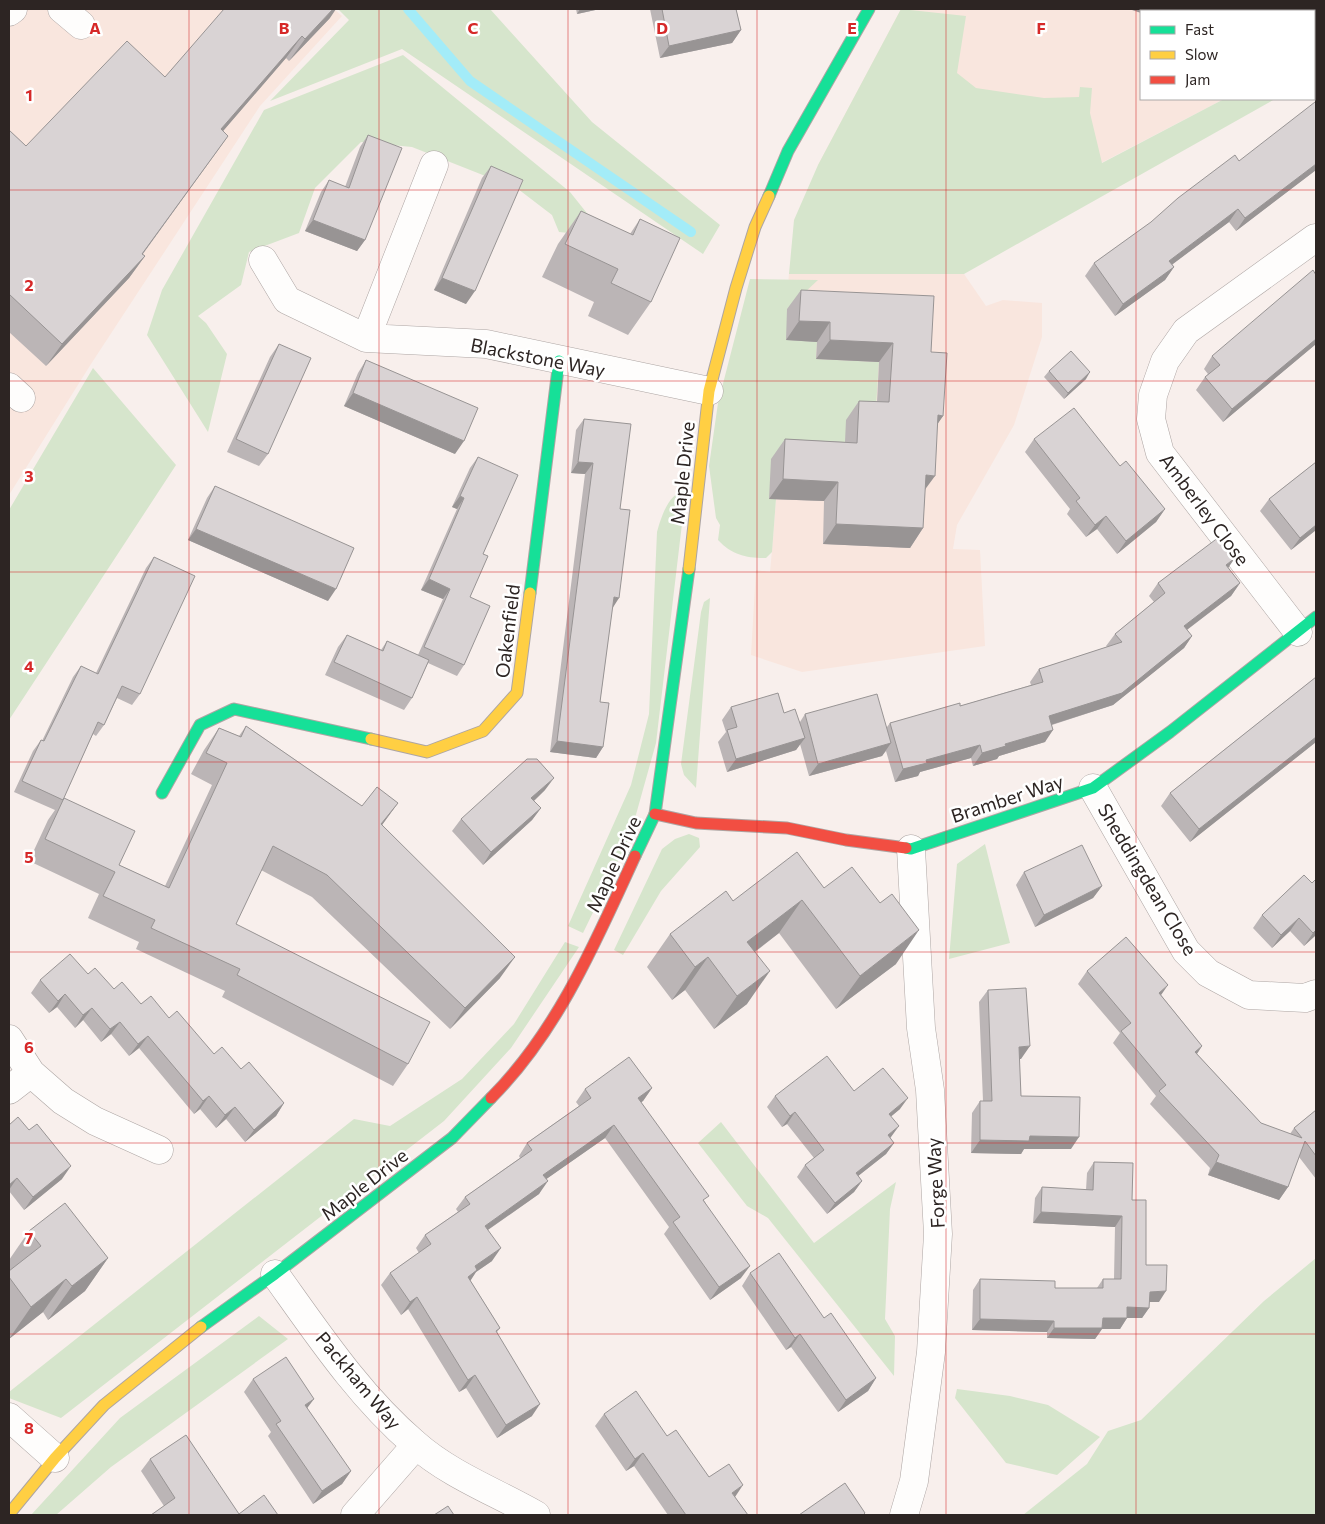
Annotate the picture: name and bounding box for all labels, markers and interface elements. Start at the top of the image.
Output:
legend [1140,10,1315,100]
text: A [89,18,101,37]
text: B [279,18,290,37]
text: C [468,18,479,37]
text: D [656,18,668,37]
text: E [847,18,857,37]
text: F [1036,18,1046,37]
text: Fast [1185,20,1214,38]
text: Slow [1185,45,1218,63]
text: Jam [1185,70,1210,88]
text: 1 [25,85,33,104]
text: 2 [24,275,34,294]
street label: Blackstone Way [469,333,607,381]
street label: Maple Drive [665,420,699,526]
street label: Amberley Close [1155,448,1255,570]
text: 3 [24,466,34,485]
street label: Oakenfield [490,583,524,679]
text: 4 [24,656,34,675]
street label: Bramber Way [948,769,1066,827]
street label: Sheddingdean Close [1094,799,1202,959]
street label: Maple Drive [581,812,645,916]
text: 5 [24,847,34,866]
text: 6 [24,1037,34,1056]
street label: Forge Way [921,1137,949,1229]
street label: Maple Drive [316,1143,412,1225]
text: 7 [25,1228,34,1247]
street label: Packham Way [311,1326,407,1434]
text: 8 [24,1418,34,1437]

